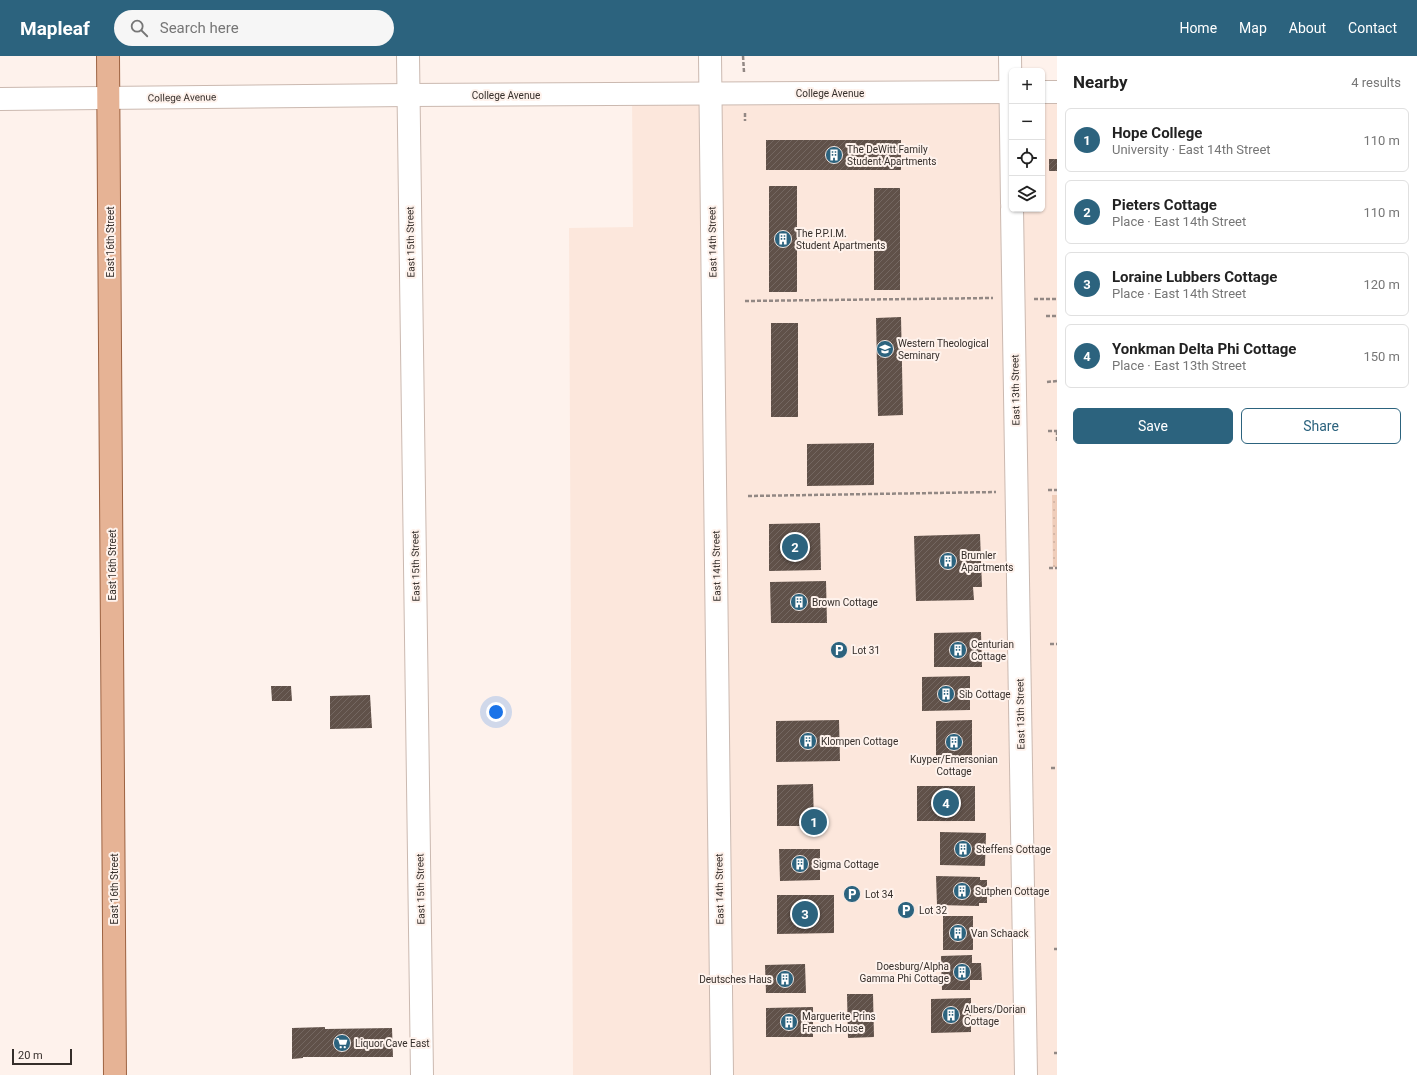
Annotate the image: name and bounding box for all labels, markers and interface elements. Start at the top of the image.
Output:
search box [114,10,394,46]
text: Mapleaf [20,17,90,40]
icon: search [128,17,150,39]
text: Search here [160,19,239,37]
text: Home [1179,20,1217,36]
text: Map [1239,20,1267,36]
text: About [1289,20,1326,36]
text: Contact [1348,20,1397,36]
map controls [1009,68,1045,212]
button: + [1009,68,1045,104]
text: Nearby [1073,72,1128,92]
text: 4 results [1351,75,1401,90]
street label: College Avenue [796,88,864,99]
street label: College Avenue [472,90,540,101]
street label: College Avenue [148,91,216,104]
button: − [1009,104,1045,140]
text: Hope College [1112,124,1202,142]
text: 1 [1083,133,1091,148]
text: 110 m [1363,133,1400,148]
button: locate [1009,140,1045,176]
text: University · East 14th Street [1112,142,1271,157]
place label: The DeWitt Family Student Apartments [847,144,936,167]
building icon: The DeWitt Family Student Apartments [824,145,844,165]
button: layers [1009,176,1045,212]
text: Pieters Cottage [1112,196,1217,214]
text: 2 [1083,205,1091,220]
text: 110 m [1363,205,1400,220]
street label: East 15th Street [404,206,417,278]
street label: East 14th Street [706,206,719,278]
street label: East 16th Street [105,207,116,277]
text: Place · East 14th Street [1112,214,1246,229]
place label: The P.P.I.M. Student Apartments [796,228,885,251]
building icon: The P.P.I.M. Student Apartments [773,229,793,249]
text: Loraine Lubbers Cottage [1112,268,1277,286]
text: 3 [1083,277,1091,292]
text: 120 m [1363,277,1400,292]
text: Place · East 14th Street [1112,286,1246,301]
place label: Western Theological Seminary [898,338,989,361]
school or university icon: Western Theological Seminary [875,339,895,359]
text: Yonkman Delta Phi Cottage [1112,340,1296,358]
text: 4 [1083,349,1091,364]
text: 150 m [1363,349,1400,364]
street label: East 13th Street [1009,354,1022,426]
text: Place · East 13th Street [1112,358,1246,373]
button: Save [1073,408,1233,444]
button: Share [1241,408,1401,444]
street label: East 16th Street [107,530,118,600]
street label: East 15th Street [409,530,422,602]
street label: East 14th Street [710,530,723,602]
pin: 2 [782,532,808,562]
place label: Brumler Apartments [961,550,1014,573]
building icon: Brumler Apartments [938,551,958,571]
building icon: Brown Cottage [789,592,809,612]
place label: Brown Cottage [812,597,878,608]
place label: Centurian Cottage [971,639,1014,662]
parking icon: Lot 31 [829,640,849,660]
building icon: Centurian Cottage [948,640,968,660]
place label: Lot 31 [852,645,880,656]
street label: East 13th Street [1014,678,1027,750]
building icon: Sib Cottage [936,684,956,704]
place label: Sib Cottage [959,689,1011,700]
your location [486,702,506,722]
building icon: Klompen Cottage [798,731,818,751]
building icon: Kuyper/Emersonian Cottage [944,732,964,752]
place label: Klompen Cottage [821,736,898,747]
place label: Kuyper/Emersonian Cottage [910,754,998,777]
pin: 4 [933,788,959,818]
pin: 1 [801,807,827,837]
building icon: Steffens Cottage [953,839,973,859]
place label: Steffens Cottage [976,844,1051,855]
street label: East 15th Street [414,853,427,925]
street label: East 14th Street [713,853,726,925]
street label: East 16th Street [109,854,120,924]
building icon: Sigma Cottage [790,854,810,874]
place label: Sigma Cottage [813,859,879,870]
building icon: Sutphen Cottage [952,881,972,901]
parking icon: Lot 34 [842,884,862,904]
place label: Sutphen Cottage [975,886,1049,897]
place label: Lot 34 [865,889,893,900]
pin: 3 [792,899,818,929]
parking icon: Lot 32 [896,900,916,920]
place label: Lot 32 [919,905,947,916]
building icon: Van Schaack [948,923,968,943]
place label: Van Schaack [971,928,1029,939]
place label: Doesburg/Alpha Gamma Phi Cottage [859,961,949,984]
building icon: Doesburg/Alpha Gamma Phi Cottage [952,962,972,982]
building icon: Deutsches Haus [775,969,795,989]
place label: Deutsches Haus [699,974,772,985]
place label: Albers/Dorian Cottage [964,1004,1026,1027]
building icon: Albers/Dorian Cottage [941,1005,961,1025]
place label: Marguerite Prins French House [802,1011,876,1034]
building icon: Marguerite Prins French House [779,1012,799,1032]
supermarket icon: Liquor Cave East [332,1033,352,1053]
place label: Liquor Cave East [355,1038,430,1049]
scale bar [12,1047,72,1066]
text: 20 m [18,1049,43,1062]

